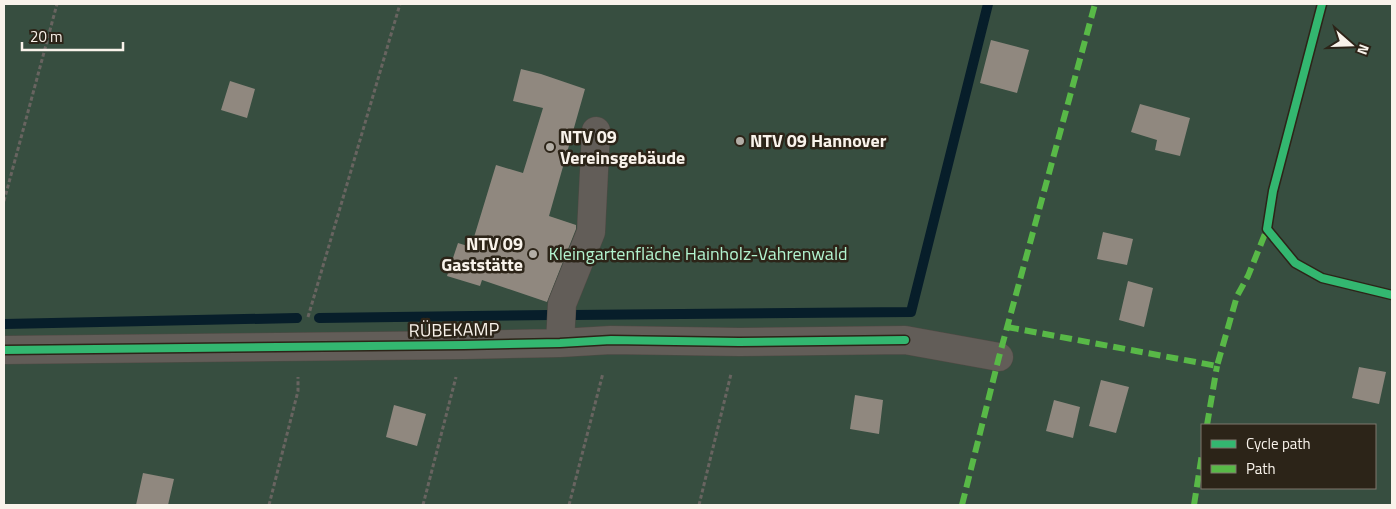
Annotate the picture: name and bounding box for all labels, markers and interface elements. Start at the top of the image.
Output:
scale bar [22,20,124,52]
north arrow [1326,20,1376,70]
text: 20 m [30,25,63,48]
text: N [1352,41,1375,58]
place label: NTV 09 Vereinsgebäude [560,123,685,171]
place label: NTV 09 Hannover [750,127,887,154]
marker: NTV 09 Hannover [734,135,746,147]
marker: NTV 09 Vereinsgebäude [544,141,556,153]
place label: NTV 09 Gaststätte [441,230,523,278]
park label: Kleingartenfläche Hainholz-Vahrenwald [548,240,848,267]
marker: NTV 09 Gaststätte [527,248,539,260]
street label: RÜBEKAMP [409,315,500,344]
legend [1201,424,1376,489]
text: Cycle path [1246,432,1311,455]
text: Path [1246,457,1276,480]

